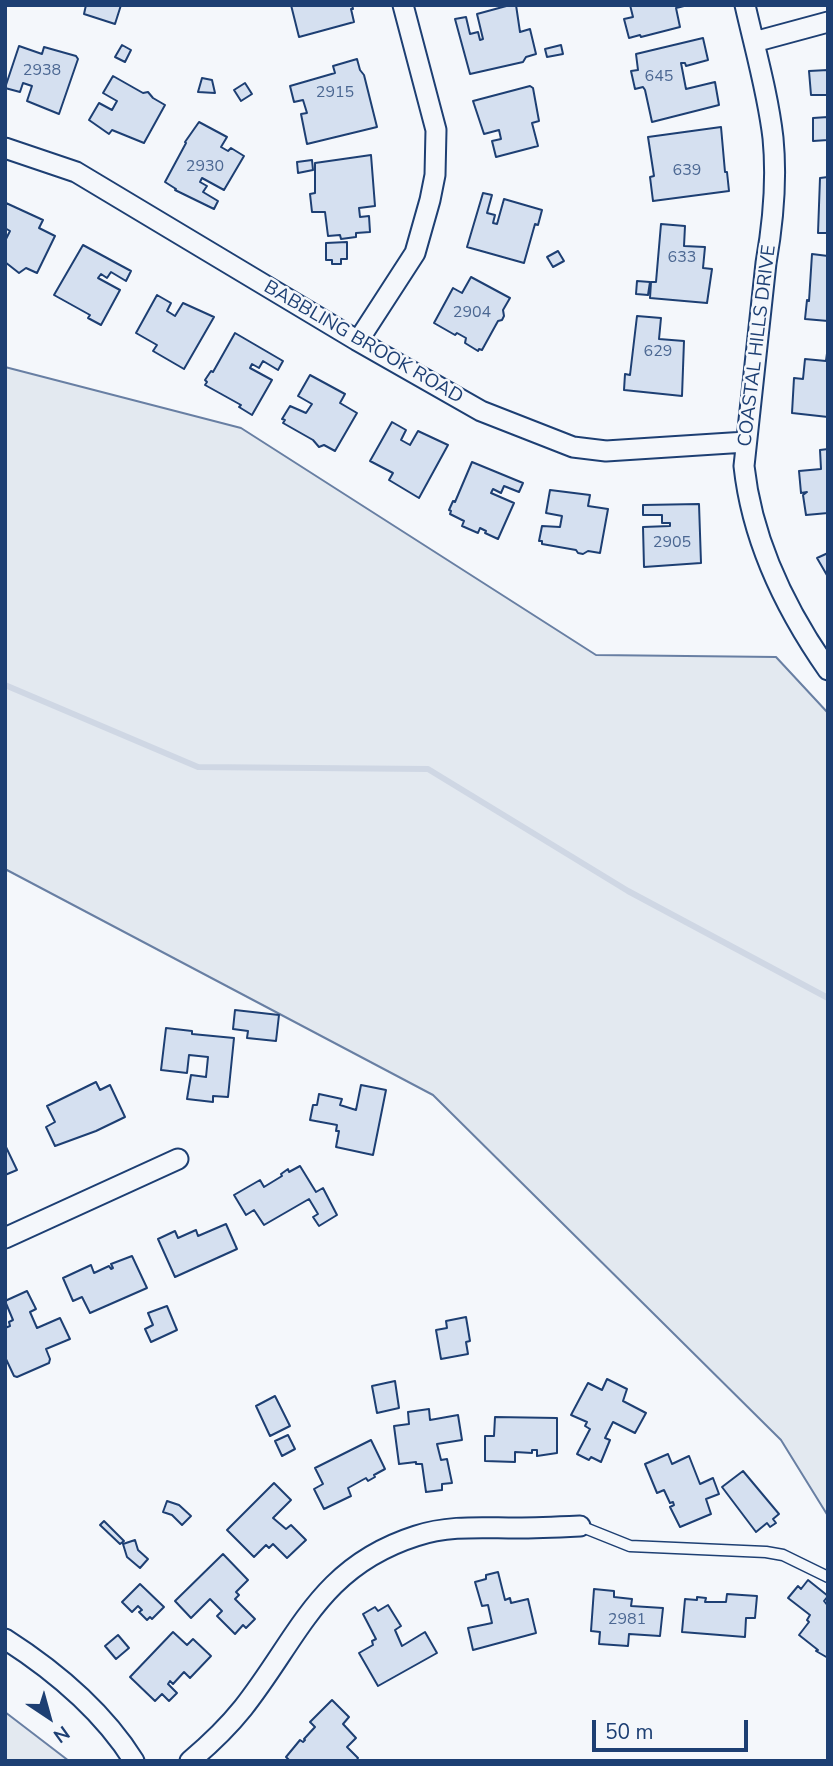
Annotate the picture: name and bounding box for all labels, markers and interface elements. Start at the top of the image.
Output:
house number: 2938 [23,61,61,81]
house number: 645 [645,67,673,87]
house number: 2915 [316,83,354,103]
house number: 2930 [186,157,224,177]
house number: 639 [673,161,701,181]
street label: COASTAL HILLS DRIVE [734,244,782,448]
house number: 633 [668,248,696,268]
street label: BABBLING BROOK ROAD [259,277,467,409]
house number: 2904 [453,303,491,323]
house number: 629 [644,342,672,362]
house number: 2905 [653,533,691,553]
house number: 2981 [608,1610,646,1630]
north arrow [14,1682,84,1752]
scale bar [595,1706,751,1750]
text: 50 m [605,1718,654,1746]
text: N [48,1719,75,1749]

